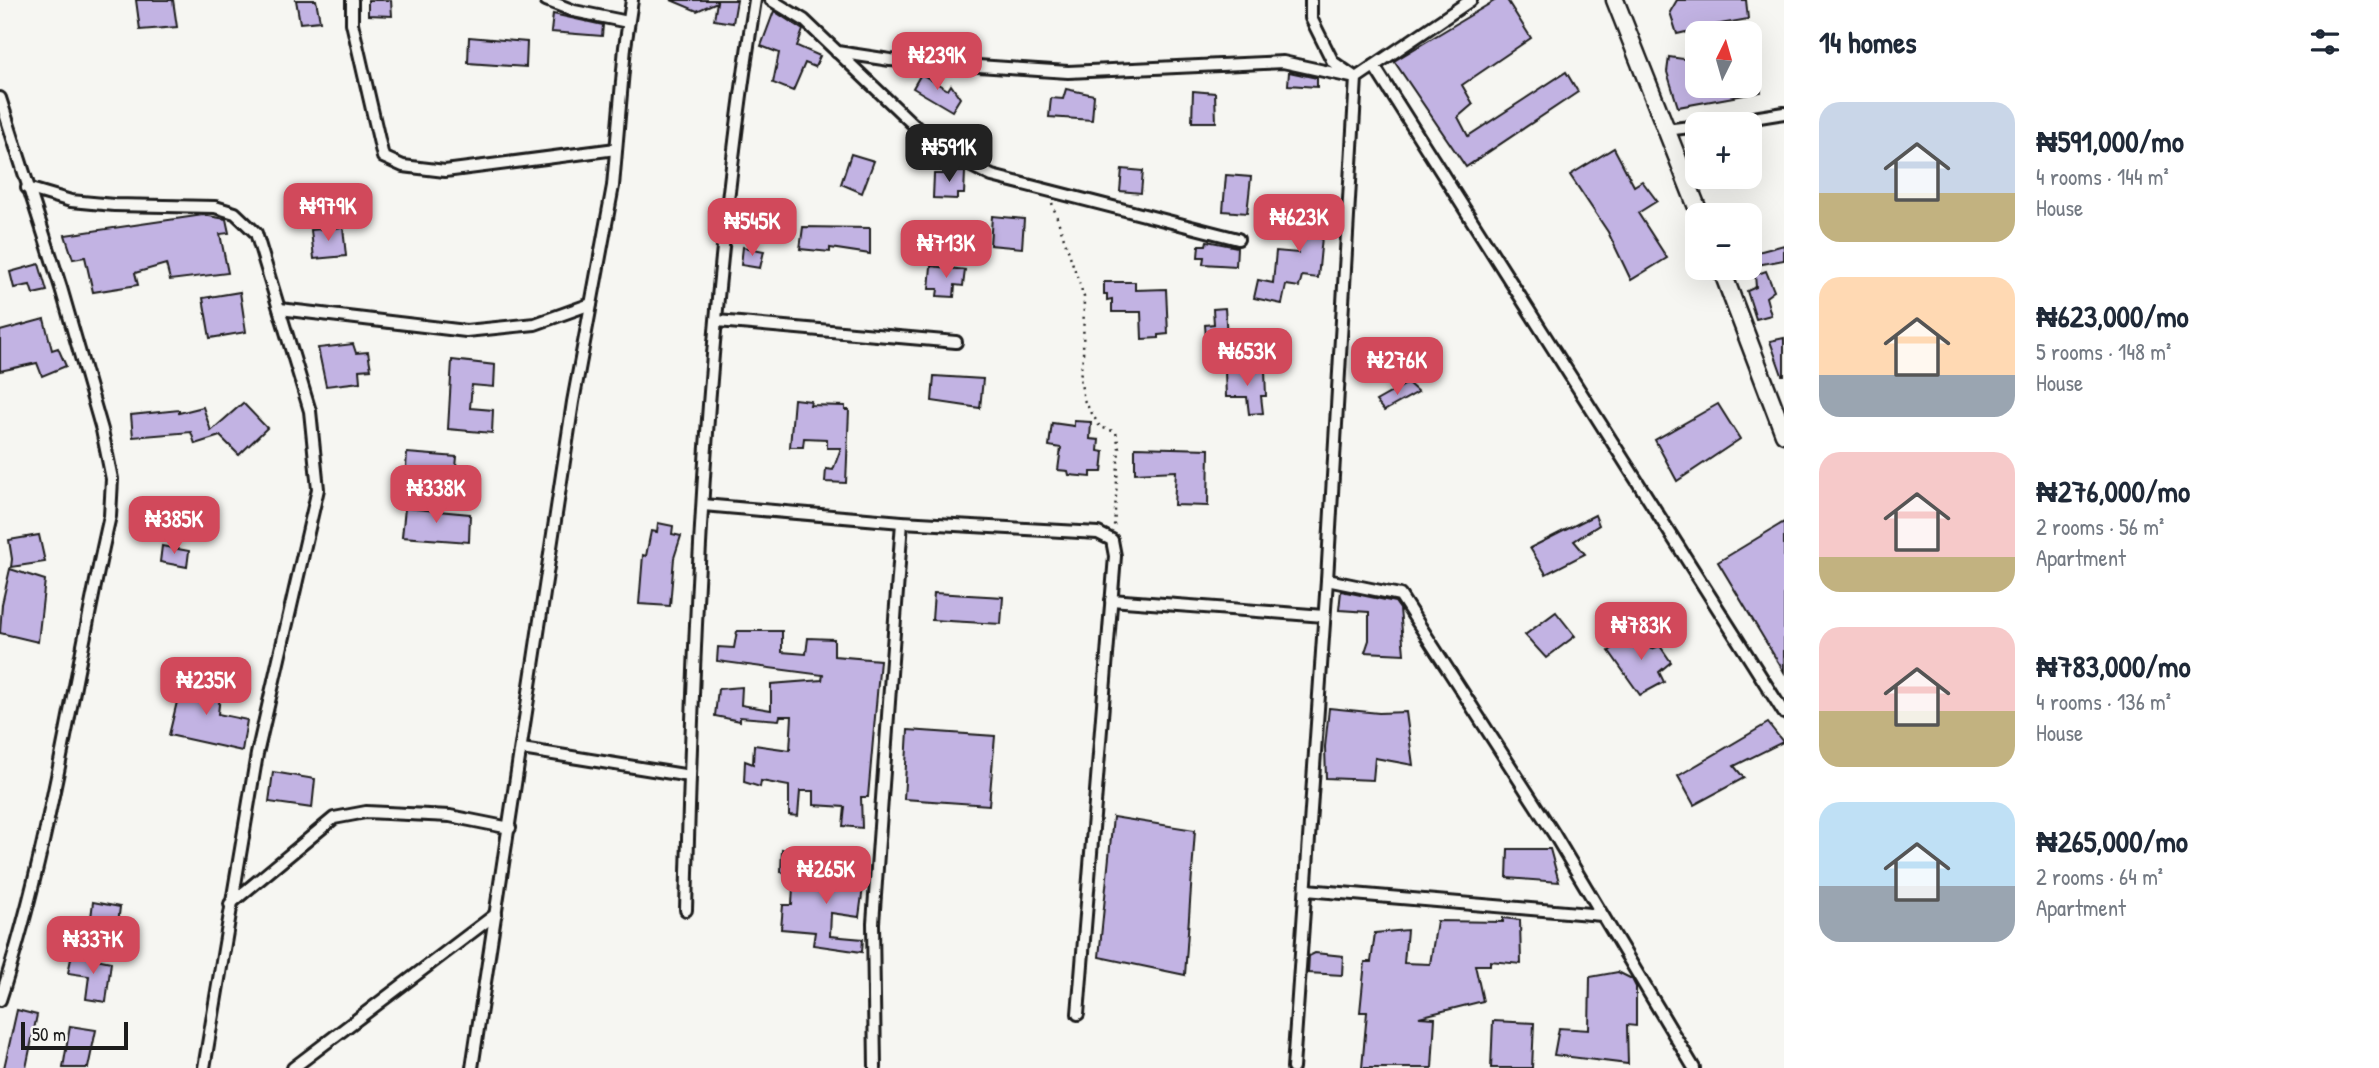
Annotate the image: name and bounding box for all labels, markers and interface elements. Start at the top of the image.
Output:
north arrow [1685,21,1762,98]
map controls [1685,21,1762,280]
text: 14 homes [1819,22,1917,62]
icon: filters [2306,23,2344,61]
pin: ₦239K [888,32,986,92]
text: ₦239K [908,39,966,70]
button: + [1685,112,1762,189]
text: ₦591,000/mo [2036,121,2184,161]
pin: ₦591K [900,124,998,184]
icon: home [1875,130,1959,214]
text: ₦591K [921,131,977,162]
text: 4 rooms · 144 m² [2036,161,2169,192]
pin: ₦979K [279,184,377,243]
text: ₦979K [300,190,356,221]
text: House [2036,192,2083,223]
pin: ₦623K [1250,194,1348,254]
pin: ₦545K [703,198,801,258]
text: ₦623K [1270,201,1328,232]
button: − [1685,203,1762,280]
text: ₦545K [724,205,780,236]
pin: ₦713K [897,220,995,280]
text: ₦713K [917,227,975,258]
text: ₦623,000/mo [2036,296,2189,336]
icon: home [1875,305,1959,389]
pin: ₦653K [1198,328,1296,388]
text: ₦653K [1218,335,1276,366]
text: 5 rooms · 148 m² [2036,336,2171,367]
pin: ₦276K [1348,338,1446,397]
text: ₦276K [1367,344,1427,375]
text: House [2036,367,2083,398]
pin: ₦338K [387,466,485,525]
text: ₦276,000/mo [2036,471,2190,511]
text: ₦338K [406,472,466,503]
icon: home [1875,480,1959,564]
pin: ₦385K [125,496,223,556]
text: ₦385K [145,503,203,534]
text: 2 rooms · 56 m² [2036,511,2164,542]
text: Apartment [2036,542,2126,573]
pin: ₦783K [1592,602,1690,662]
text: ₦783K [1611,609,1671,640]
text: ₦783,000/mo [2036,646,2191,686]
icon: home [1875,655,1959,739]
pin: ₦235K [157,658,255,717]
text: ₦235K [176,664,236,695]
text: 4 rooms · 136 m² [2036,686,2171,717]
text: House [2036,717,2083,748]
text: ₦265,000/mo [2036,821,2188,861]
icon: home [1875,830,1959,914]
pin: ₦265K [777,846,875,906]
text: ₦265K [797,853,855,884]
text: 2 rooms · 64 m² [2036,861,2163,892]
text: Apartment [2036,892,2126,923]
pin: ₦337K [44,916,142,976]
text: ₦337K [63,923,123,954]
scale bar [21,1019,128,1051]
text: 50 m [32,1021,66,1047]

